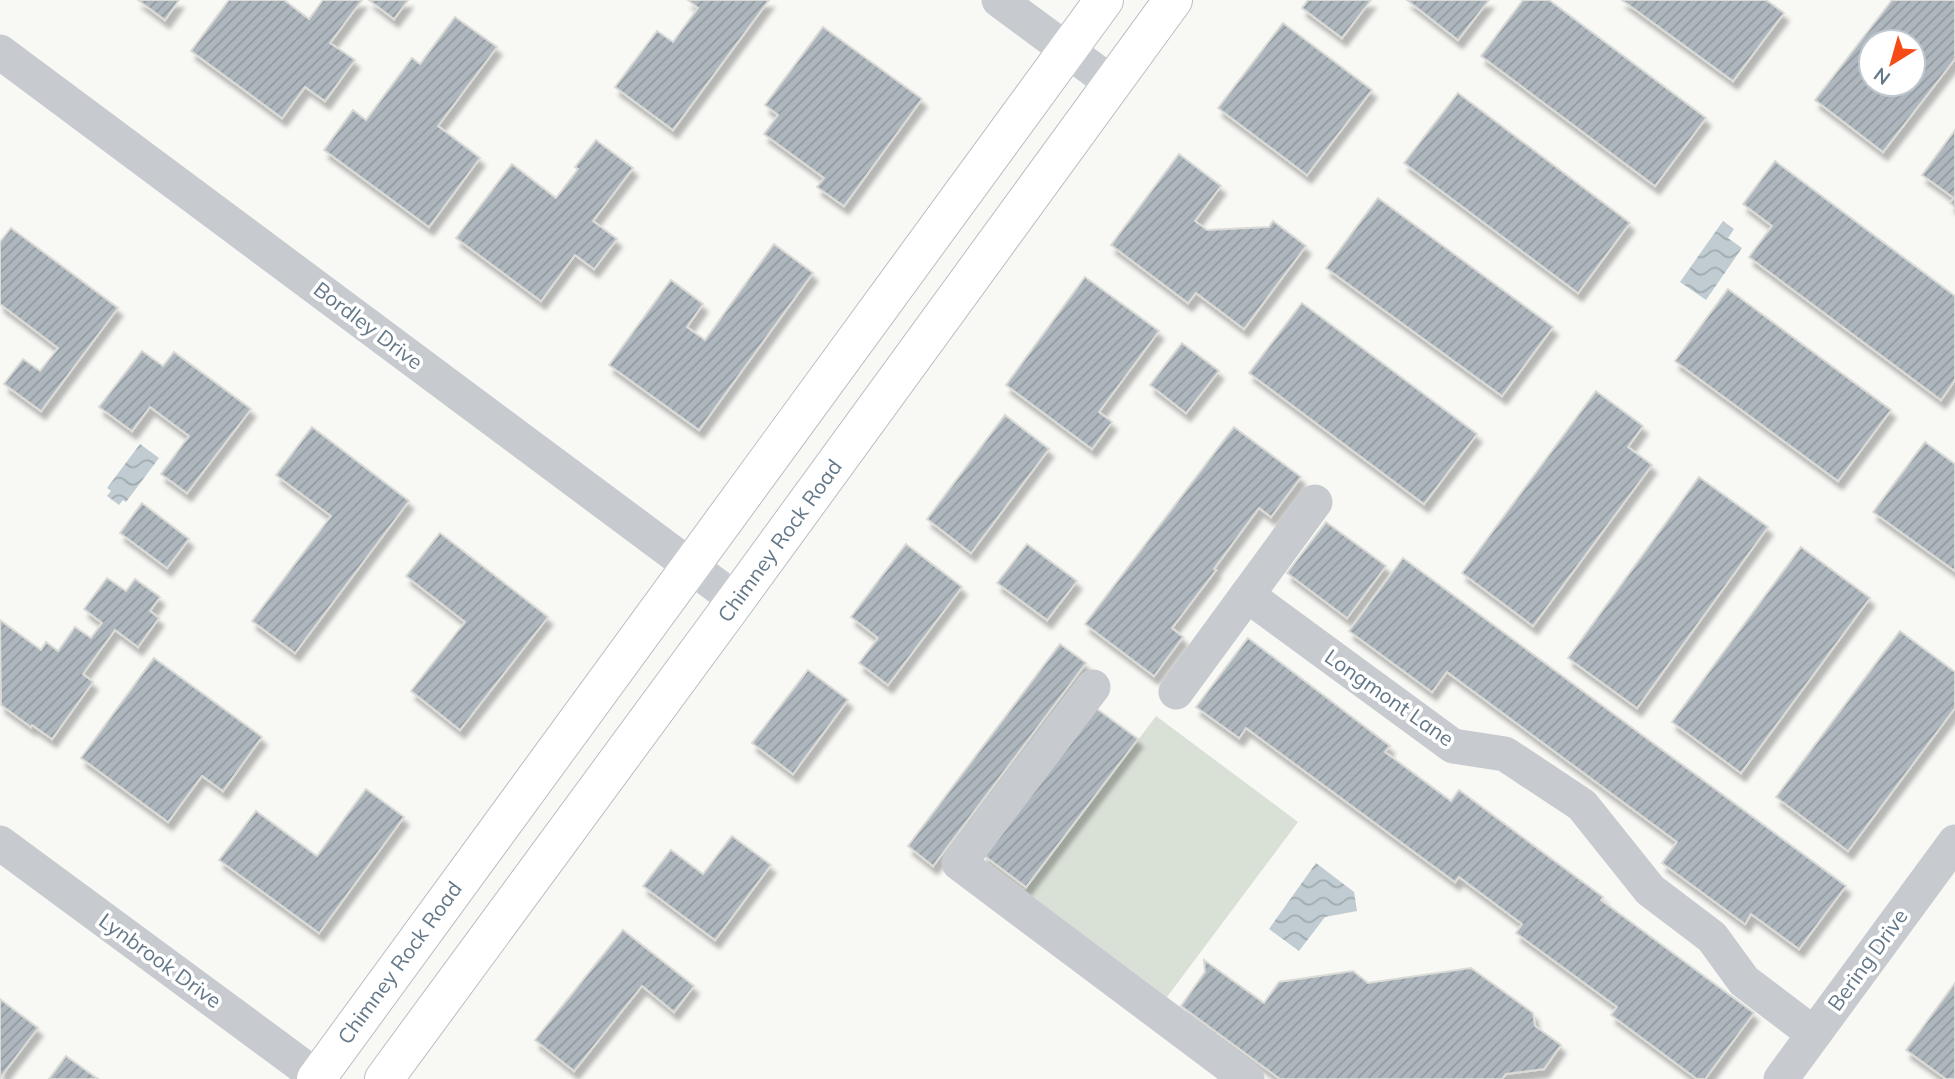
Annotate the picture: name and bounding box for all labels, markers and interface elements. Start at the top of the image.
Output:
north arrow [1857,28,1927,98]
text: N [1869,63,1895,90]
street label: Bordley Drive [309,276,428,375]
street label: Chimney Rock Road [711,454,847,627]
street label: Longmont Lane [1320,643,1459,751]
street label: Chimney Rock Road [331,876,467,1049]
street label: Bering Drive [1822,903,1913,1015]
street label: Lynbrook Drive [94,907,227,1013]

